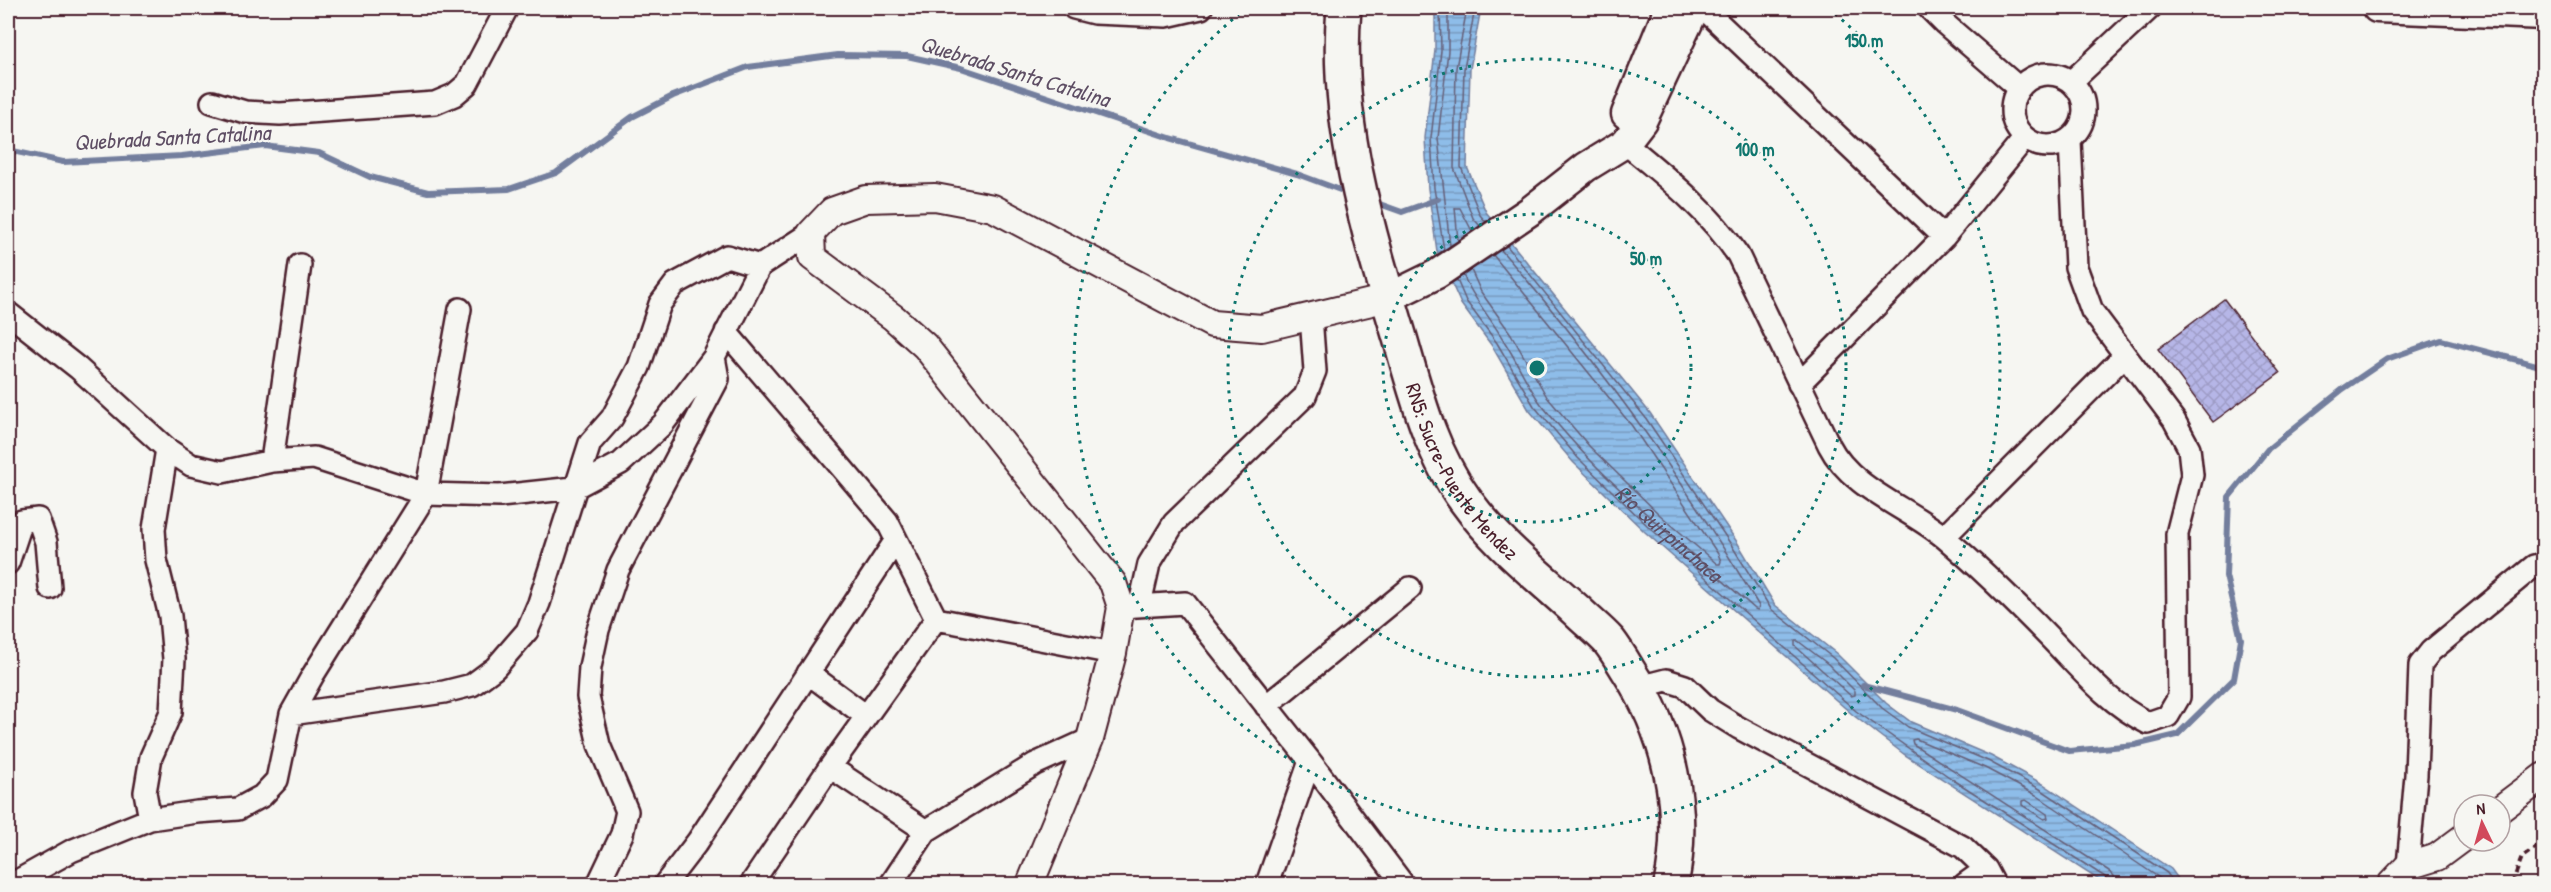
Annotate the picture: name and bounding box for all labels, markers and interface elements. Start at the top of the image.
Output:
water label: Quebrada Santa Catalina [917,28,1116,115]
text: 150 m [1845,28,1883,53]
water label: Quebrada Santa Catalina [73,117,273,157]
text: 100 m [1735,137,1775,162]
text: 50 m [1630,246,1662,271]
centre of rings [1527,358,1547,378]
street label: RN5: Sucre-Puente Mendez [1399,379,1525,566]
water label: Río Quirpinchaca [1609,478,1731,590]
north arrow [2452,793,2512,853]
text: N [2475,797,2486,819]

